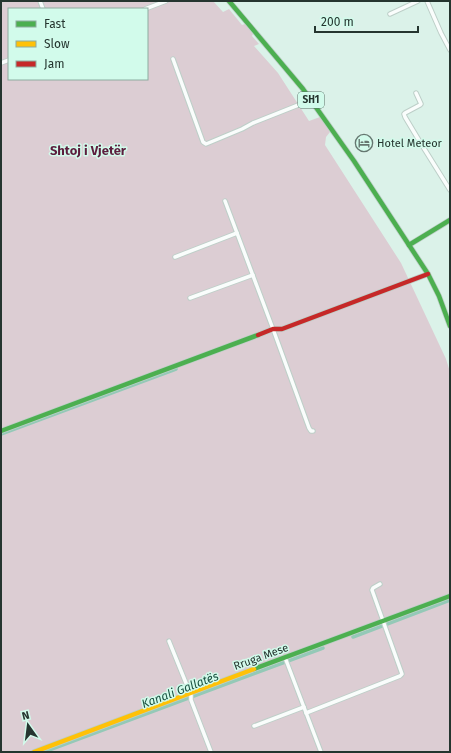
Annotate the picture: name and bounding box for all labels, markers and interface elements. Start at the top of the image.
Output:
legend [8,8,148,80]
scale bar [315,8,418,34]
text: 200 m [321,15,354,29]
text: Fast [44,17,66,31]
text: Slow [44,37,70,51]
text: Jam [44,57,64,71]
road number: SH1 [298,92,324,108]
hotel icon: Hotel Meteor [354,133,374,153]
place label: Hotel Meteor [377,137,443,150]
district label: Shtoj i Vjetër [50,143,127,158]
street label: Rruga Mese [232,641,290,673]
water label: Kanali Gallatës [140,669,221,711]
north arrow [8,705,48,745]
text: N [21,709,31,723]

